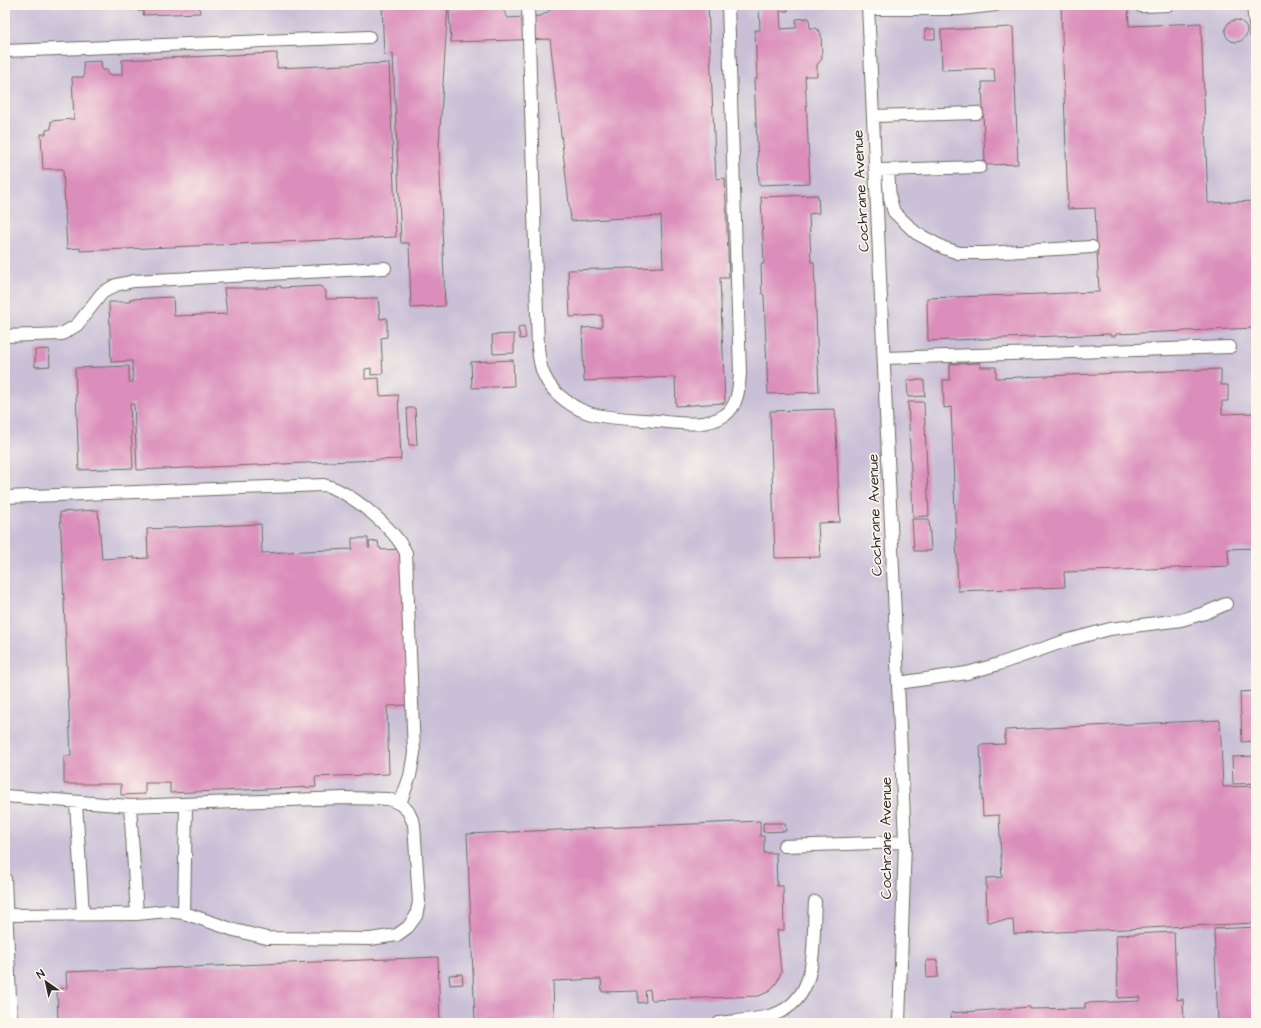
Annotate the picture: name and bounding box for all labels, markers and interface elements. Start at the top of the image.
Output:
street label: Cochrane Avenue [847,129,875,253]
street label: Cochrane Avenue [862,454,888,576]
street label: Cochrane Avenue [876,777,897,899]
north arrow [26,962,66,1002]
text: N [34,966,48,982]

